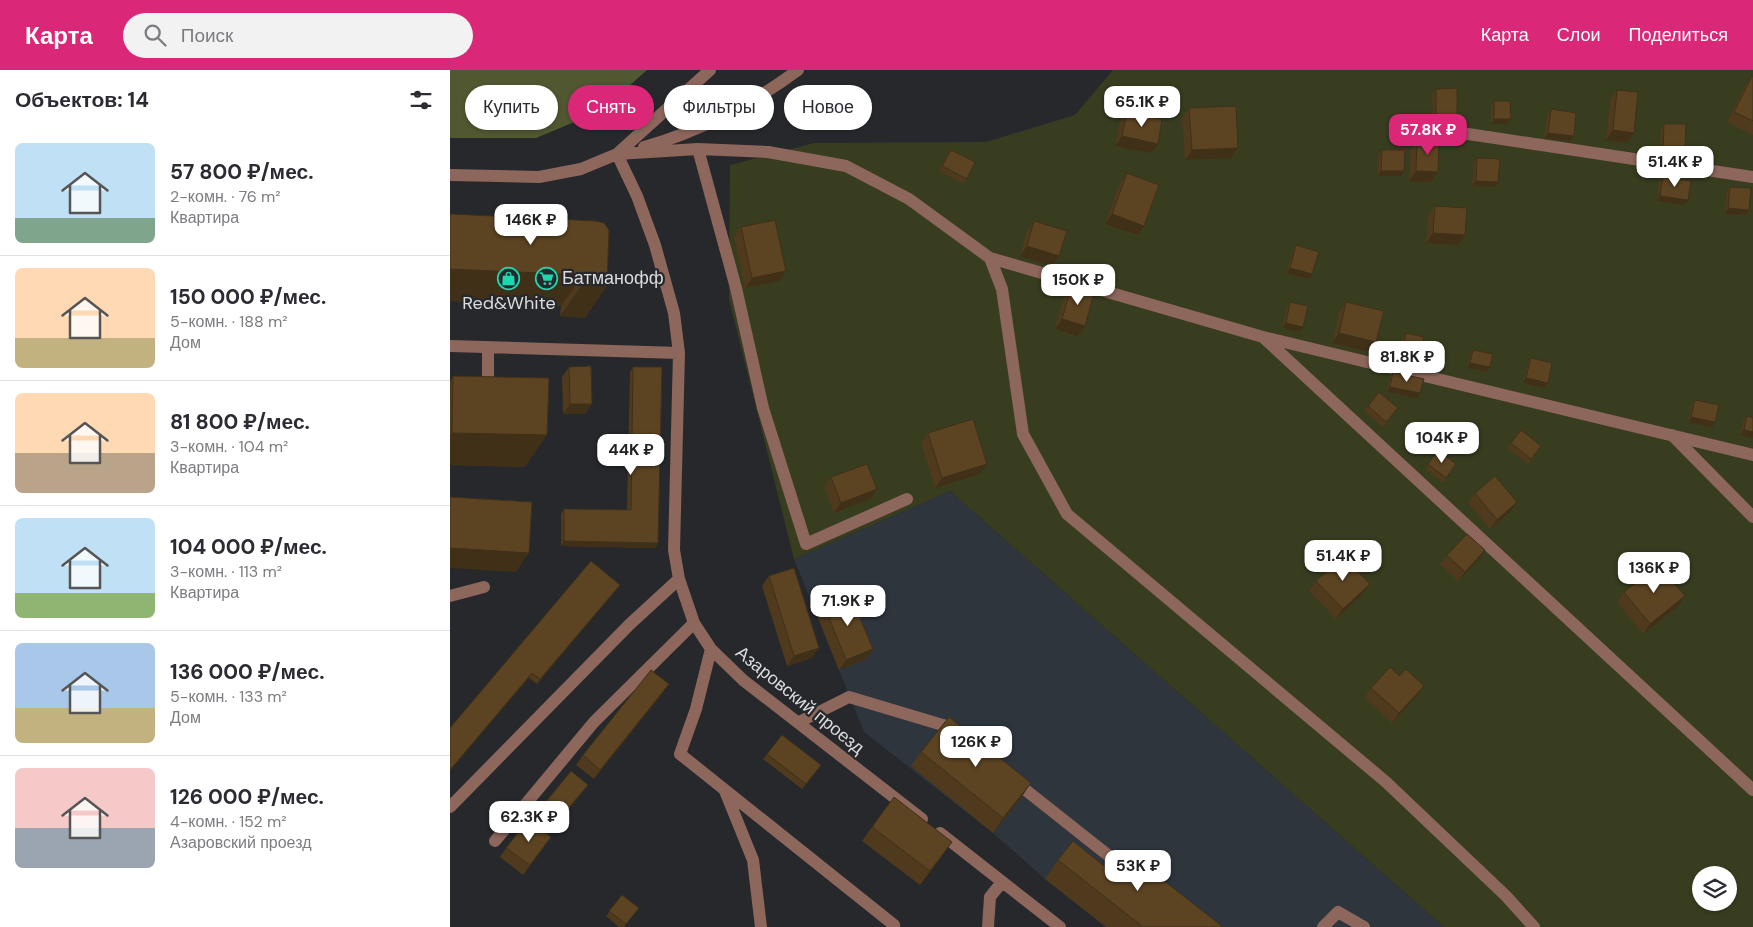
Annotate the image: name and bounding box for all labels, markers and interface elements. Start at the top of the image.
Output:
search box [123,13,473,58]
text: Карта [25,20,93,51]
icon: search [141,21,169,49]
text: Поиск [181,23,233,48]
text: Карта [1481,23,1529,47]
text: Слои [1557,23,1601,47]
text: Поделиться [1629,23,1728,47]
chip: Купить [465,85,558,130]
chip: Снять [568,85,654,130]
chip: Фильтры [664,85,774,130]
chip: Новое [784,85,872,130]
pin: 65.1K ₽ [1096,85,1188,128]
text: Объектов: 14 [15,86,149,114]
icon: filters [407,86,435,114]
text: 65.1K ₽ [1115,91,1169,112]
pin: 57.8K ₽ [1382,114,1474,156]
text: 57.8K ₽ [1400,119,1456,140]
pin: 51.4K ₽ [1629,146,1721,188]
text: 51.4K ₽ [1648,151,1702,172]
text: 57 800 ₽/мес. [170,158,314,186]
icon: home [55,163,115,223]
text: 2-комн. · 76 m² [170,186,281,207]
pin: 146K ₽ [490,204,572,246]
text: Квартира [170,207,239,228]
text: 146K ₽ [505,209,557,230]
pin: 150K ₽ [1037,264,1119,306]
shop icon: Red&White [497,266,521,290]
supermarket icon: Батманофф [534,266,558,290]
place label: Батманофф [562,266,664,290]
text: 150K ₽ [1052,269,1104,290]
text: 150 000 ₽/мес. [170,283,326,311]
icon: home [55,288,115,348]
place label: Red&White [462,291,556,315]
text: 5-комн. · 188 m² [170,311,287,332]
text: Дом [170,332,201,353]
pin: 81.8K ₽ [1361,340,1453,383]
text: 81.8K ₽ [1380,346,1434,367]
text: 81 800 ₽/мес. [170,408,310,436]
icon: home [55,413,115,473]
pin: 104K ₽ [1401,422,1483,464]
text: 104K ₽ [1416,427,1468,448]
pin: 44K ₽ [596,434,666,476]
text: 3-комн. · 104 m² [170,436,288,457]
text: 44K ₽ [608,439,654,460]
text: Квартира [170,457,239,478]
text: 104 000 ₽/мес. [170,533,327,561]
icon: home [55,538,115,598]
pin: 51.4K ₽ [1297,540,1389,582]
text: 51.4K ₽ [1316,545,1370,566]
pin: 136K ₽ [1613,552,1695,594]
text: 136K ₽ [1629,557,1679,578]
text: 3-комн. · 113 m² [170,561,282,582]
text: Квартира [170,582,239,603]
pin: 71.9K ₽ [802,584,894,627]
text: 71.9K ₽ [821,590,875,611]
street label: Азаровский проезд [731,641,870,760]
text: 136 000 ₽/мес. [170,658,324,686]
icon: home [55,663,115,723]
text: 5-комн. · 133 m² [170,686,287,707]
text: Дом [170,707,201,728]
pin: 126K ₽ [935,726,1017,768]
text: 126K ₽ [951,731,1001,752]
text: 126 000 ₽/мес. [170,783,324,811]
icon: home [55,788,115,848]
pin: 62.3K ₽ [483,800,575,843]
text: 62.3K ₽ [500,806,558,827]
text: 4-комн. · 152 m² [170,811,287,832]
text: Азаровский проезд [170,832,311,853]
pin: 53K ₽ [1103,850,1173,892]
text: 53K ₽ [1116,855,1160,876]
map controls [1692,866,1737,911]
button: layers [1692,866,1737,911]

